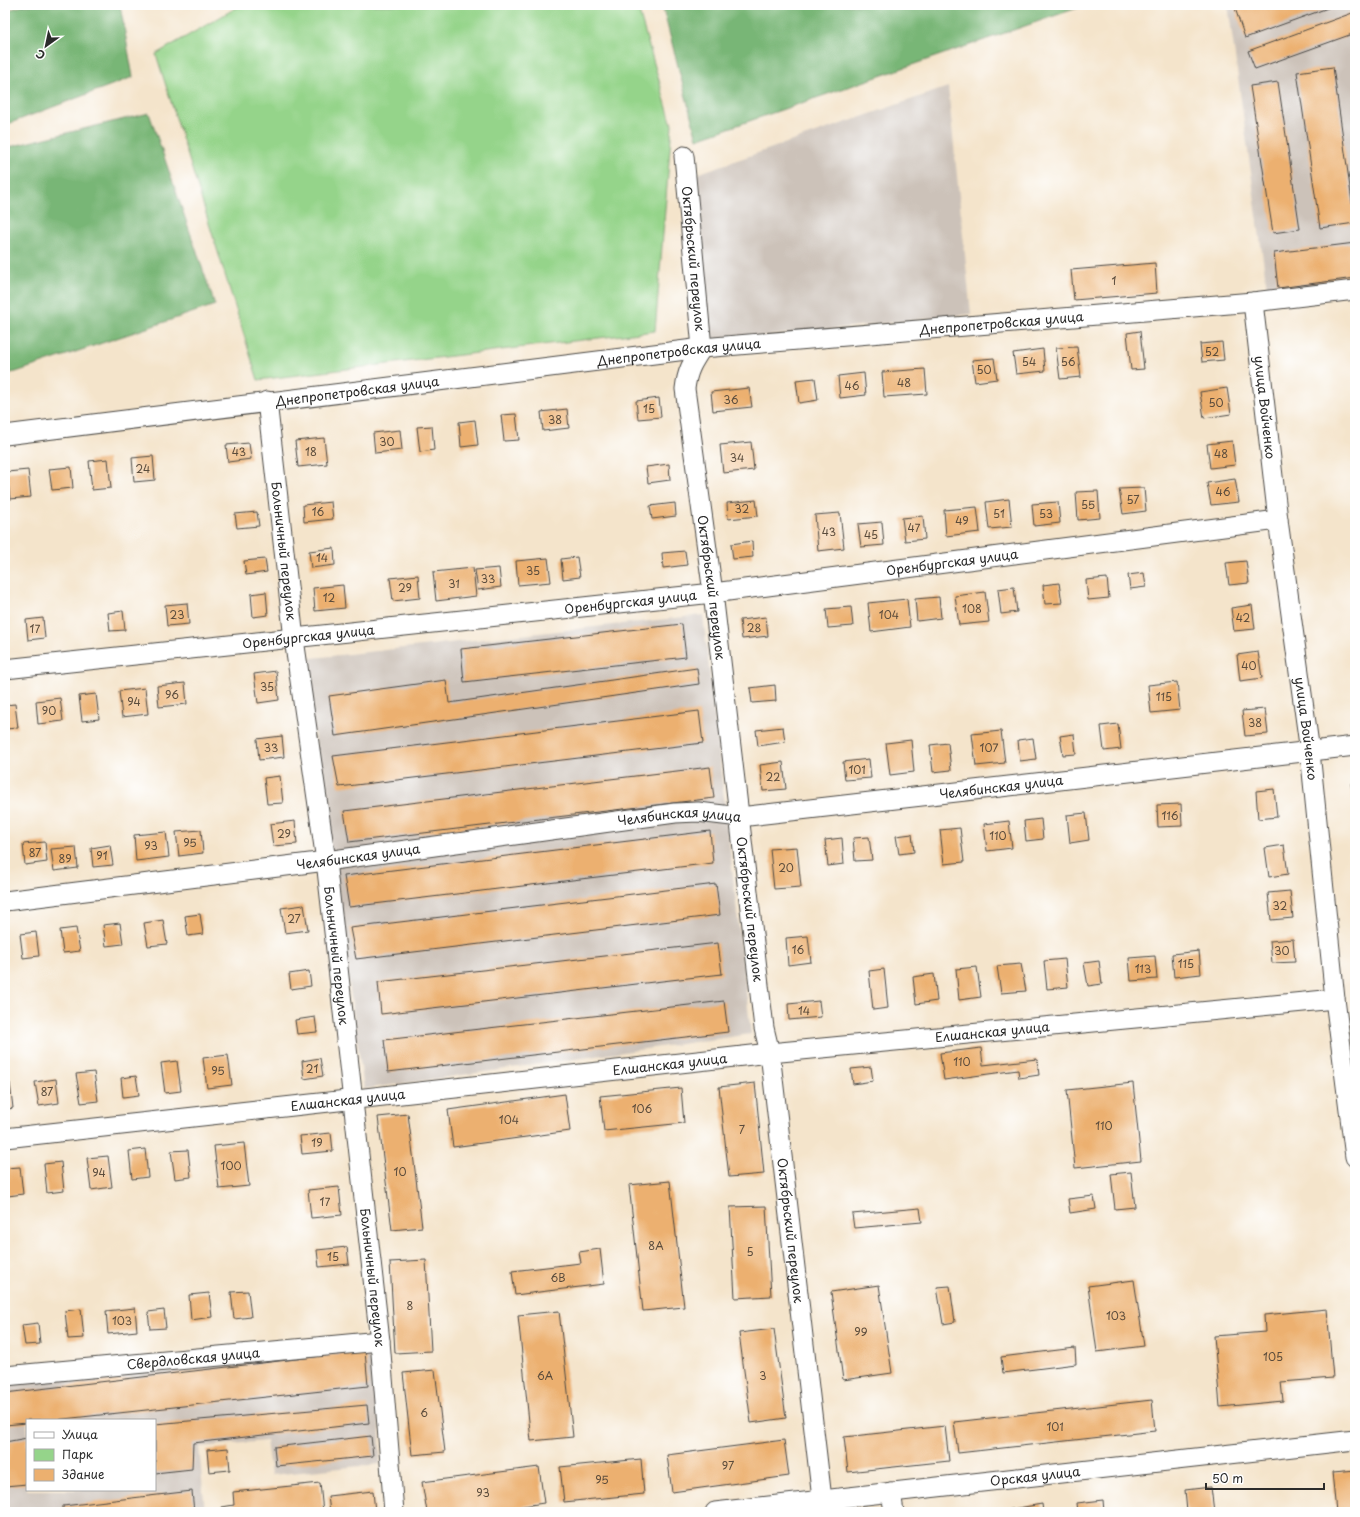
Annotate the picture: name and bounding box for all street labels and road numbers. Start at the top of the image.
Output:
street label: Октябрьский переулок [678,185,710,332]
street label: Днепропетровская улица [918,306,1085,339]
street label: Днепропетровская улица [595,333,762,370]
street label: улица Войченко [1250,355,1281,460]
street label: Днепропетровская улица [273,371,441,410]
street label: Больничный переулок [267,481,302,622]
street label: Октябрьский переулок [693,514,731,661]
street label: Оренбургская улица [885,544,1020,580]
street label: Оренбургская улица [563,585,698,618]
street label: Оренбургская улица [241,619,376,652]
street label: улица Войченко [1291,676,1323,781]
street label: Челябинская улица [938,770,1065,803]
street label: Челябинская улица [616,802,743,830]
street label: Октябрьский переулок [733,836,769,983]
street label: Челябинская улица [295,838,422,874]
street label: Больничный переулок [320,885,354,1026]
street label: Елшанская улица [934,1016,1051,1046]
street label: Елшанская улица [612,1048,729,1079]
street label: Елшанская улица [290,1084,407,1115]
street label: Октябрьский переулок [773,1157,809,1304]
street label: Больничный переулок [356,1207,390,1348]
street label: Свердловская улица [126,1342,261,1374]
street label: Орская улица [989,1461,1082,1490]

